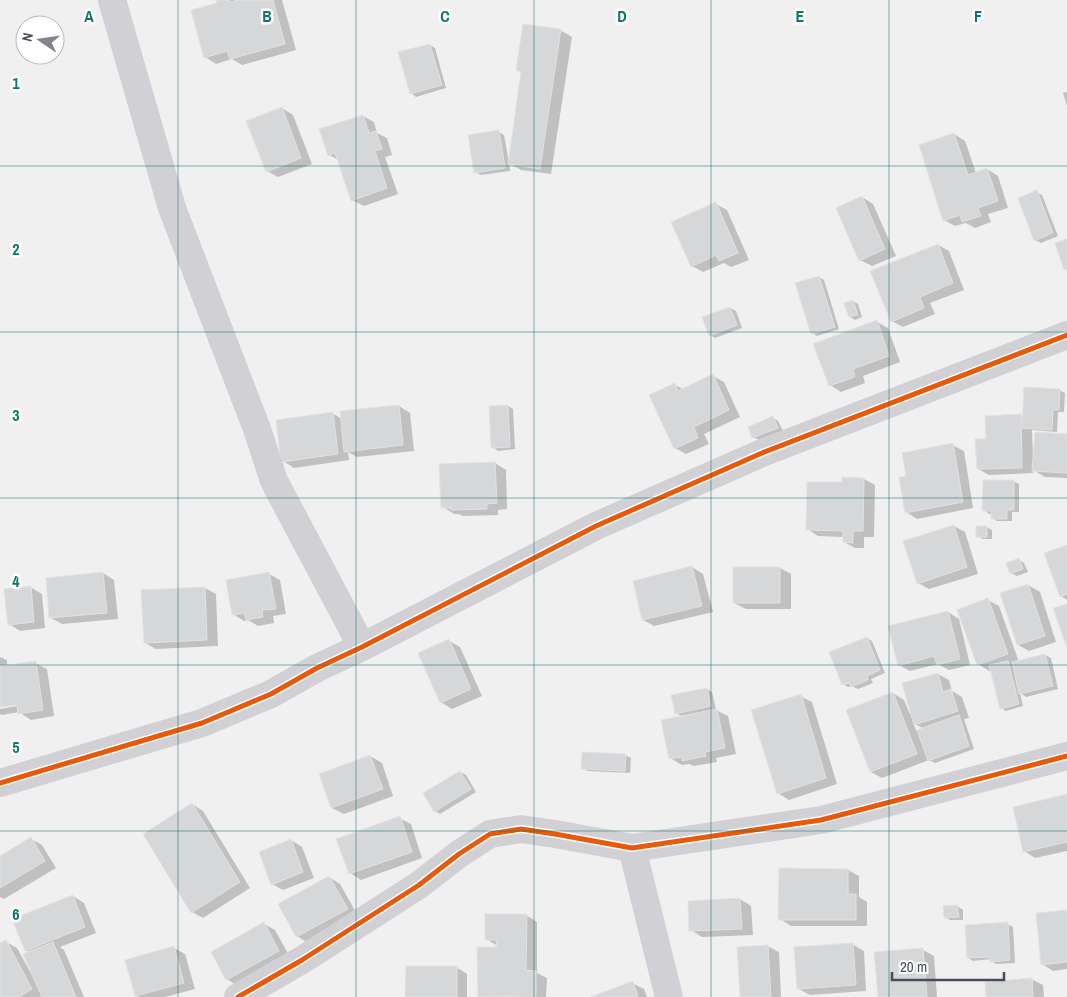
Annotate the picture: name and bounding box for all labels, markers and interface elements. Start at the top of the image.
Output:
text: A [84,5,94,27]
text: B [262,5,272,27]
text: C [440,5,450,27]
text: D [617,5,627,27]
text: E [796,5,805,27]
text: F [974,5,982,27]
north arrow [15,15,65,65]
text: N [18,31,37,43]
text: 1 [12,72,20,94]
text: 2 [12,238,20,260]
text: 3 [12,404,20,426]
text: 4 [12,570,20,592]
text: 5 [12,736,20,758]
text: 6 [12,903,20,925]
scale bar [892,950,1004,982]
text: 20 m [900,956,927,977]

